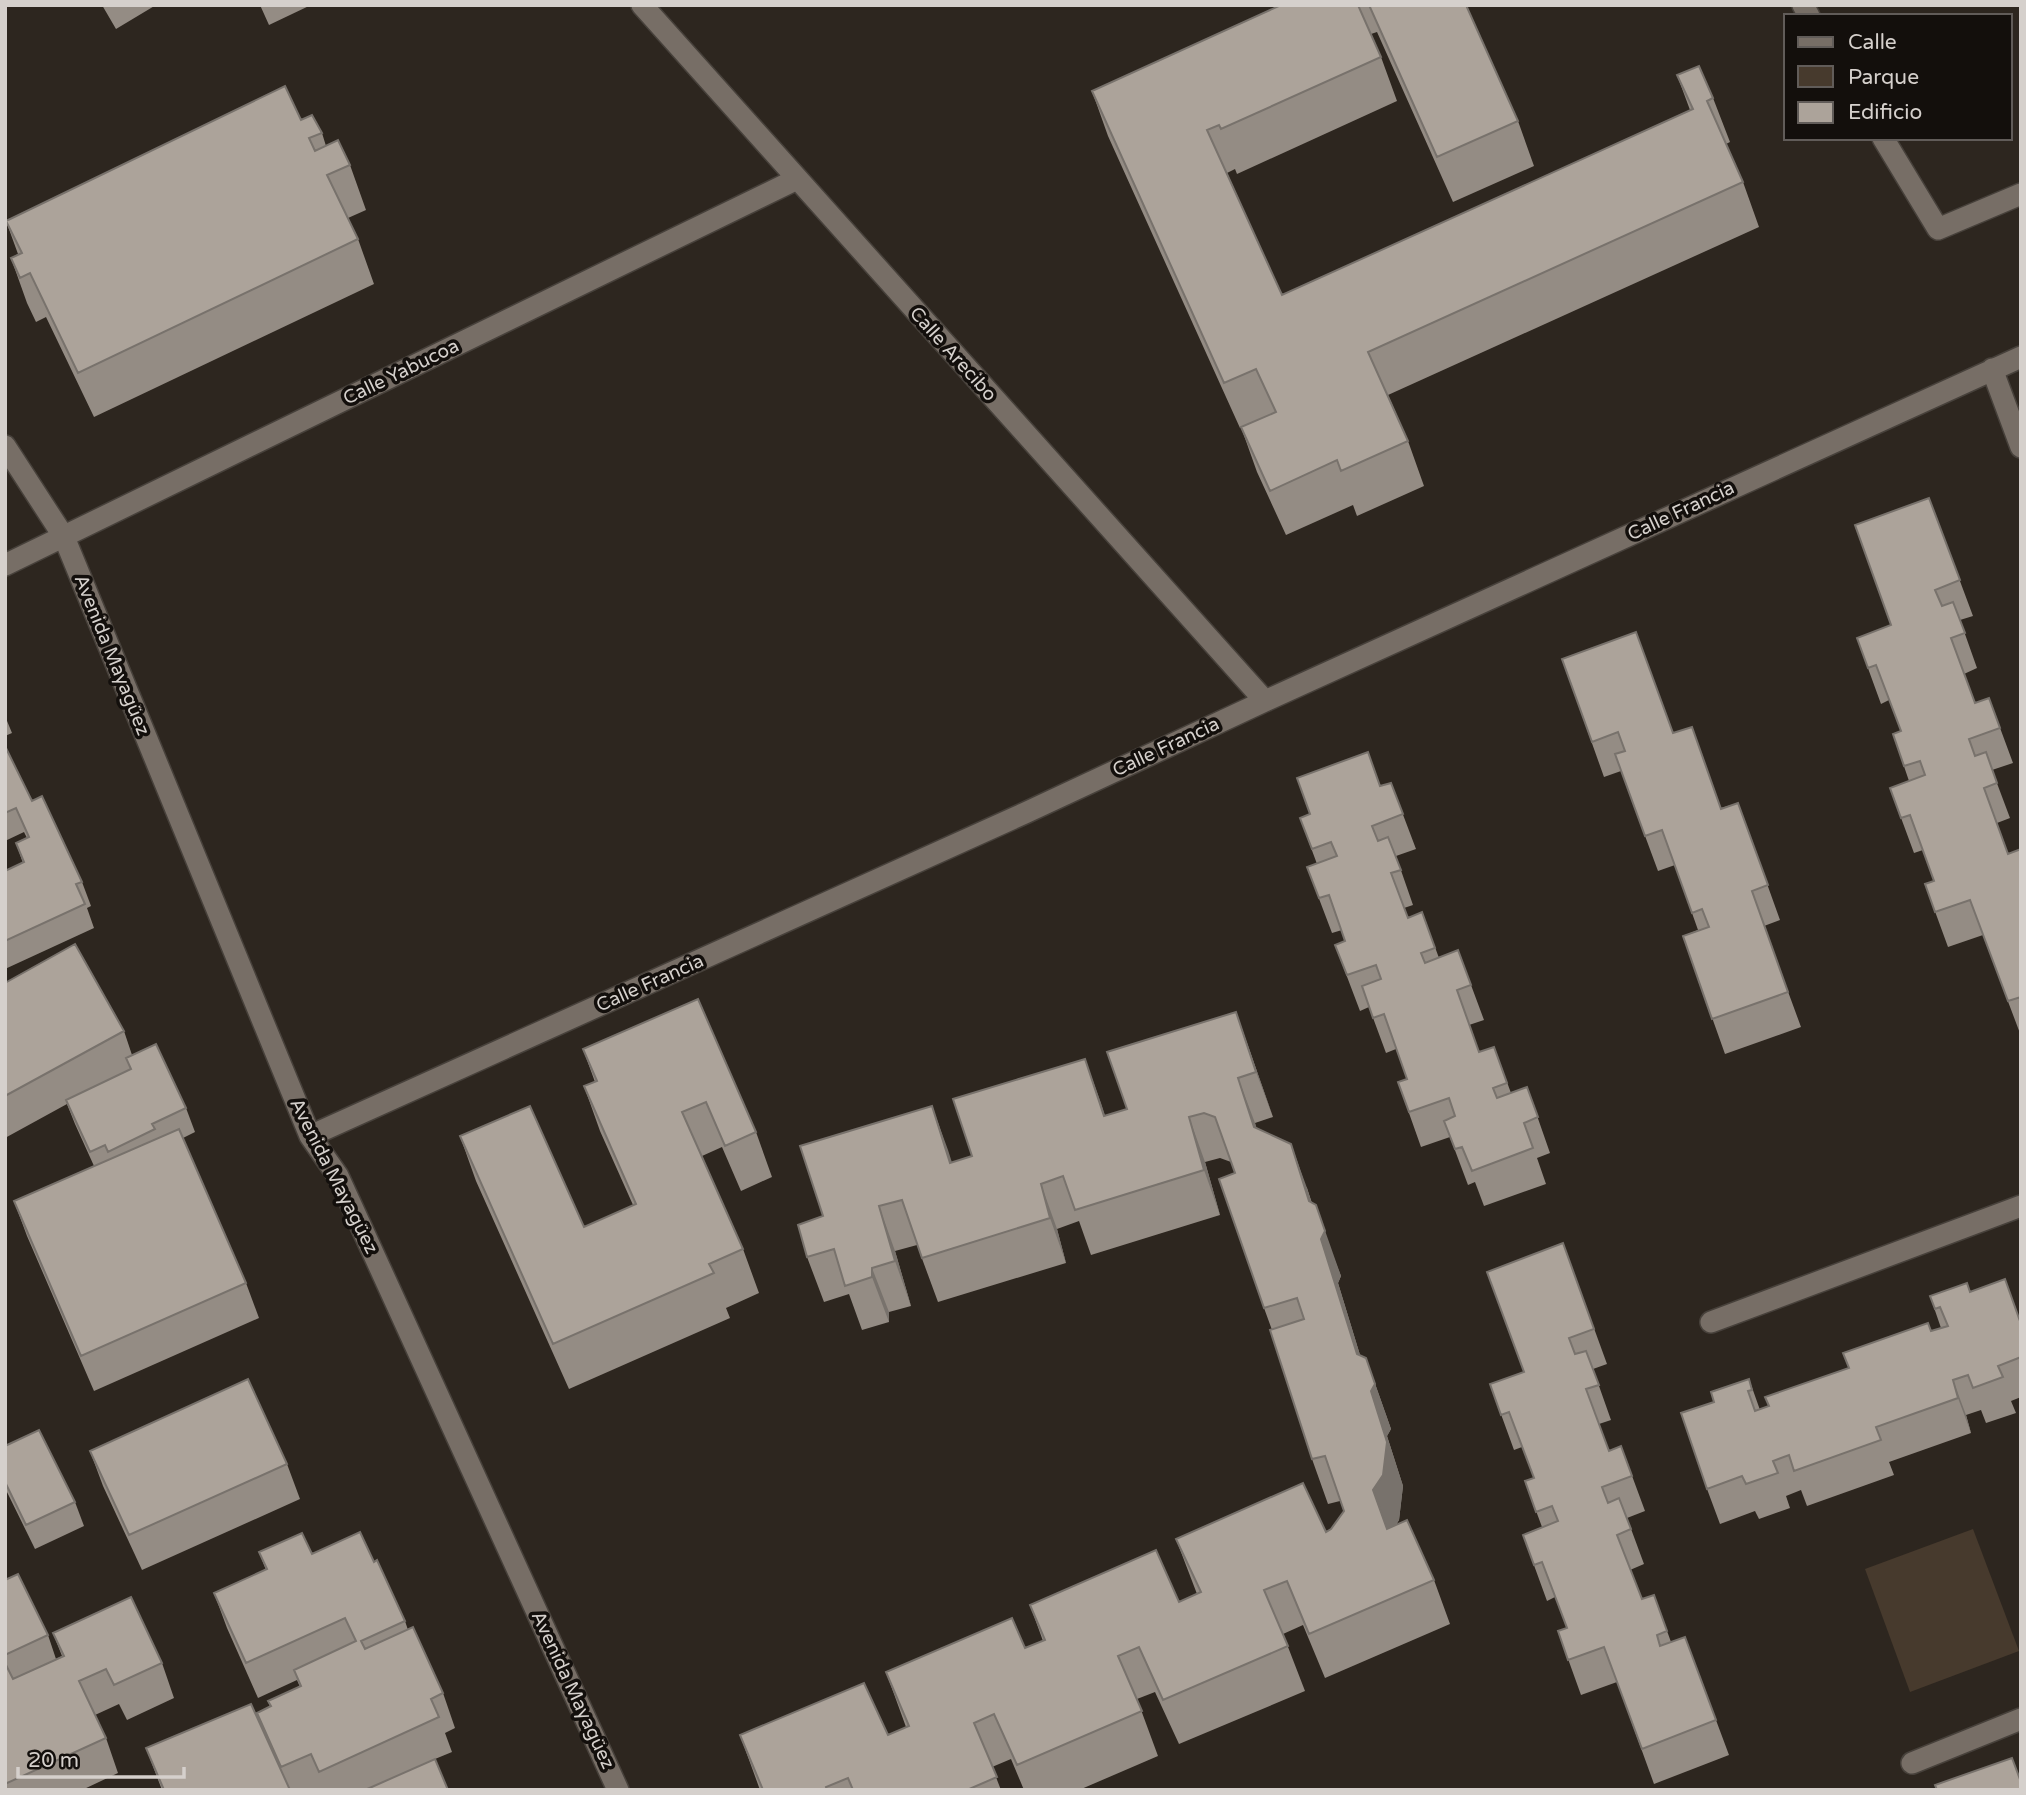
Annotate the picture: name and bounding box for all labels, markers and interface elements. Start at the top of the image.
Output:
legend [1784,14,2012,140]
text: Calle [1848,30,1897,55]
text: Parque [1848,65,1919,90]
text: Edificio [1848,100,1922,125]
street label: Calle Arecibo [905,302,1001,406]
street label: Calle Yabucoa [339,334,463,410]
street label: Calle Francia [1624,477,1738,545]
street label: Avenida Mayagüez [70,571,154,739]
street label: Calle Francia [1109,713,1223,781]
street label: Calle Francia [593,950,707,1016]
street label: Avenida Mayagüez [285,1095,383,1257]
street label: Avenida Mayagüez [527,1608,619,1772]
scale bar [18,1736,184,1780]
text: 20 m [28,1748,79,1773]

